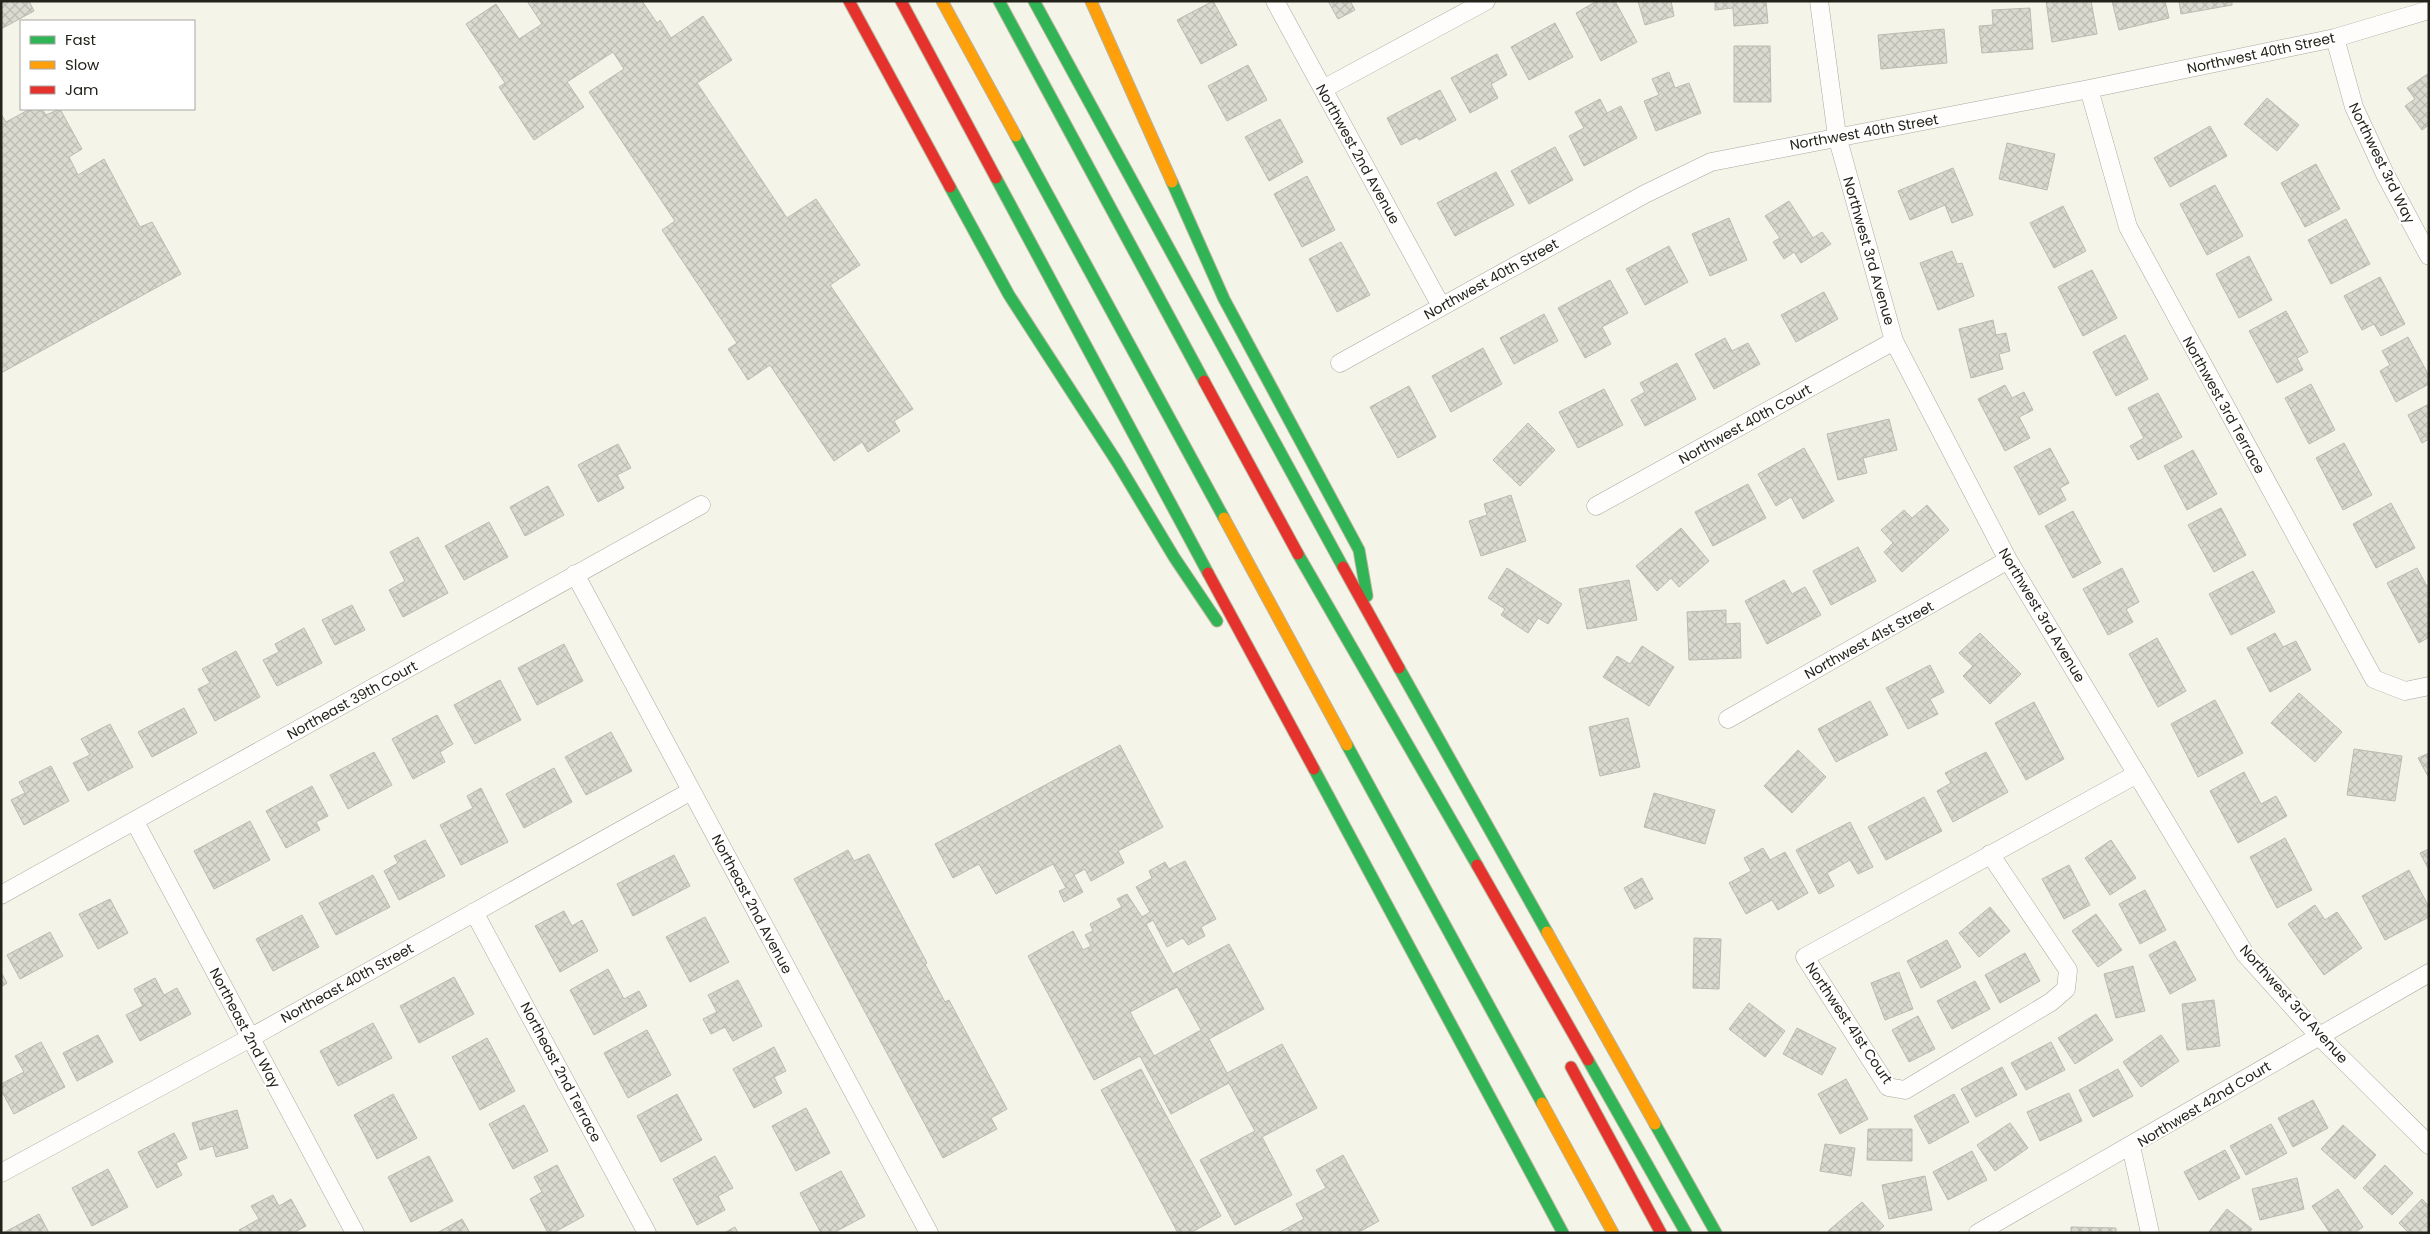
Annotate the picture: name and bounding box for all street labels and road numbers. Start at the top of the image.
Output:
street label: Northwest 40th Street [2185,28,2337,78]
street label: Northwest 2nd Avenue [1311,80,1405,228]
street label: Northwest 3rd Way [2344,99,2420,227]
street label: Northwest 40th Street [1788,109,1940,155]
street label: Northwest 3rd Avenue [1838,174,1900,328]
street label: Northwest 40th Street [1420,234,1562,324]
street label: Northwest 3rd Terrace [2178,333,2270,478]
street label: Northwest 40th Court [1675,379,1815,469]
street label: Northwest 3rd Avenue [1994,544,2090,686]
street label: Northwest 41st Street [1801,596,1937,684]
street label: Northeast 39th Court [283,656,421,744]
street label: Northeast 2nd Avenue [707,831,797,977]
street label: Northeast 40th Street [277,938,417,1028]
street label: Northwest 3rd Avenue [2235,940,2353,1068]
street label: Northwest 41st Court [1801,958,1897,1088]
street label: Northeast 2nd Way [205,964,285,1092]
street label: Northeast 2nd Terrace [516,998,607,1146]
street label: Northwest 42nd Court [2134,1056,2274,1152]

